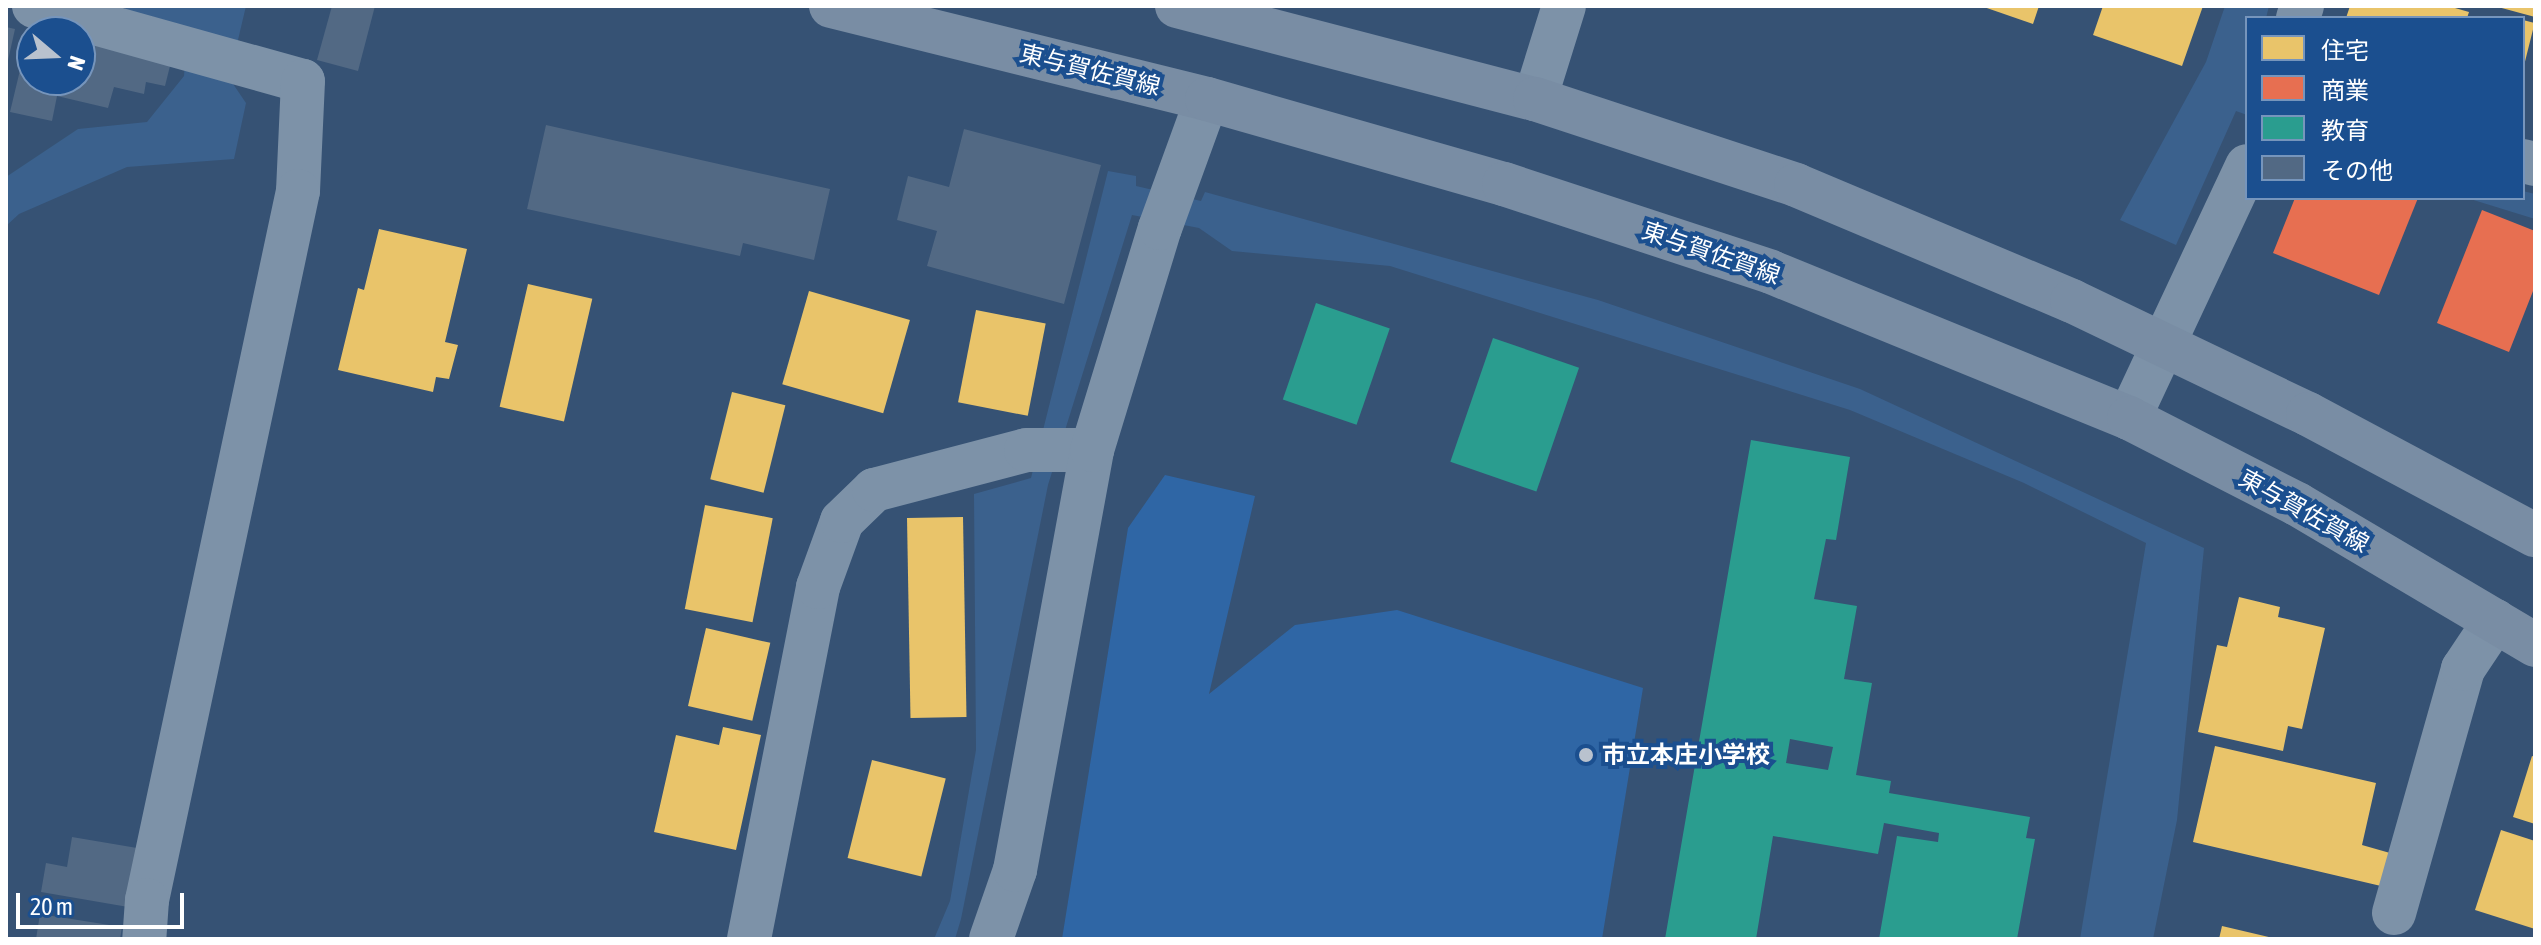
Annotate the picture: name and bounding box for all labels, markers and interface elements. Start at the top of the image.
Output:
north arrow [16,16,96,96]
legend [2245,16,2525,200]
text: 住宅 [2321,37,2369,64]
street label: 東与賀佐賀線 [1017,39,1163,101]
text: N [62,53,91,74]
text: 商業 [2321,77,2369,104]
text: 教育 [2321,117,2369,144]
text: その他 [2321,157,2393,184]
street label: 東与賀佐賀線 [1638,216,1784,290]
street label: 東与賀佐賀線 [2234,463,2374,559]
place label: 市立本庄小学校 [1602,741,1770,769]
marker: 市立本庄小学校 [1577,746,1595,764]
scale bar [20,877,188,927]
text: 20 m [30,893,73,920]

